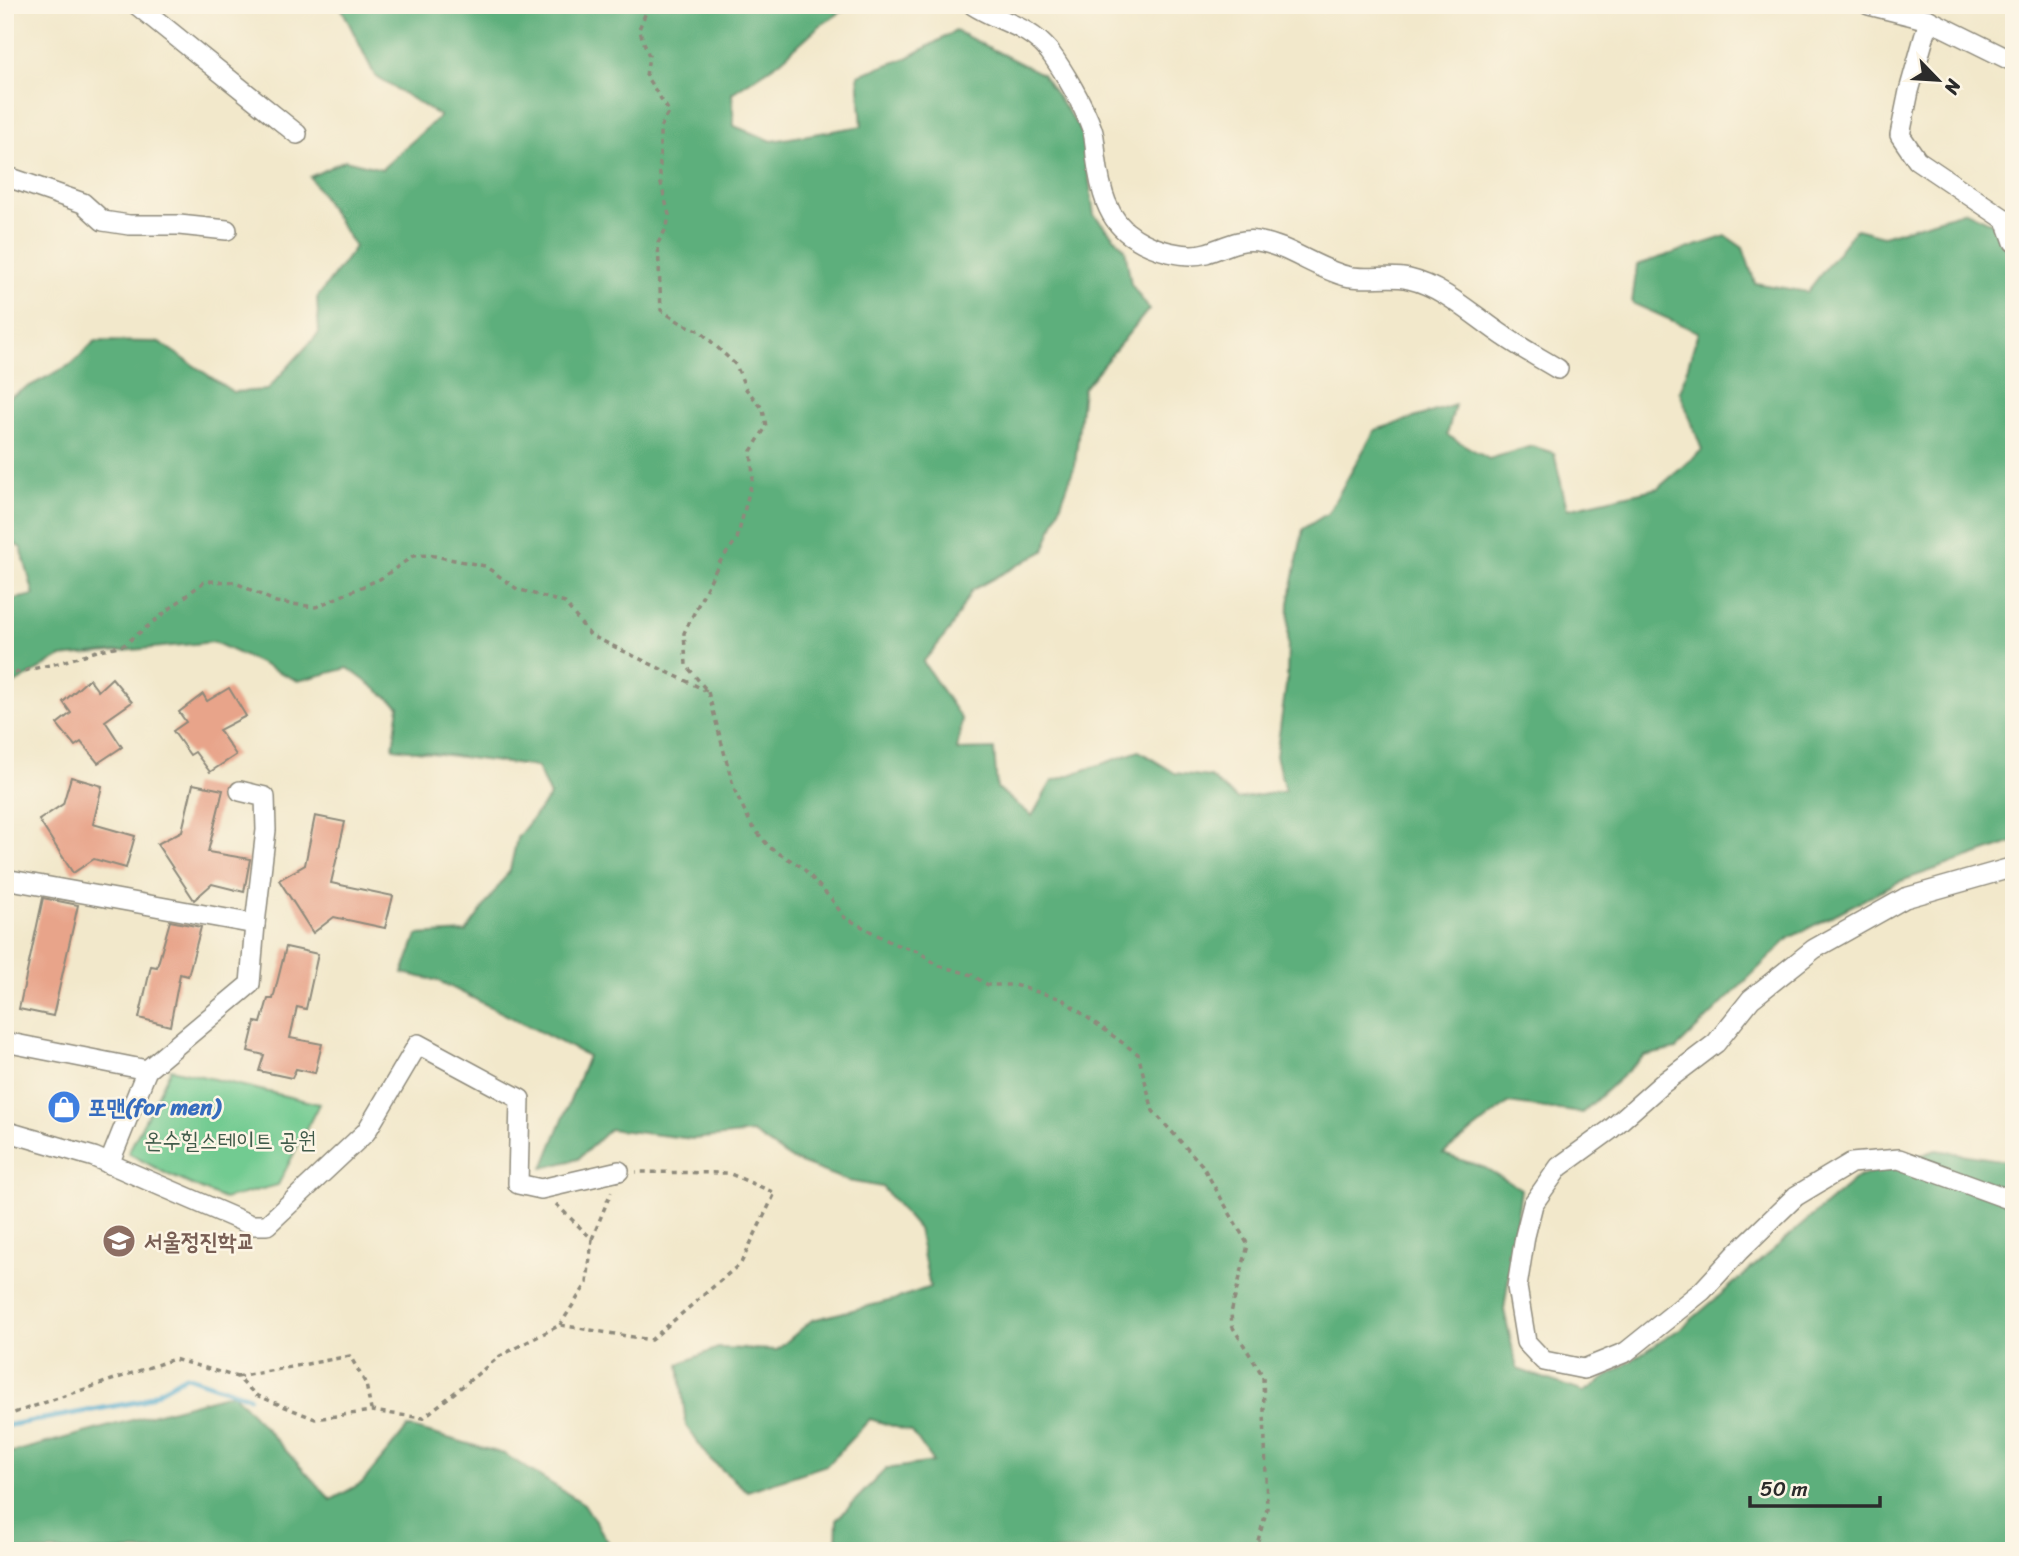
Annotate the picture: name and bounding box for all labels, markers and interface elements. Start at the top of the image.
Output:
north arrow [1904,46,1974,116]
text: N [1935,73,1971,101]
place label: 포맨(for men) [88,1087,222,1128]
shop icon: 포맨(for men) [45,1088,83,1126]
park label: 온수힐스테이트 공원 [144,1120,316,1161]
place label: 서울정진학교 [144,1221,255,1262]
school or university icon: 서울정진학교 [100,1222,138,1260]
scale bar [1750,1465,1879,1509]
text: 50 m [1760,1470,1808,1508]

